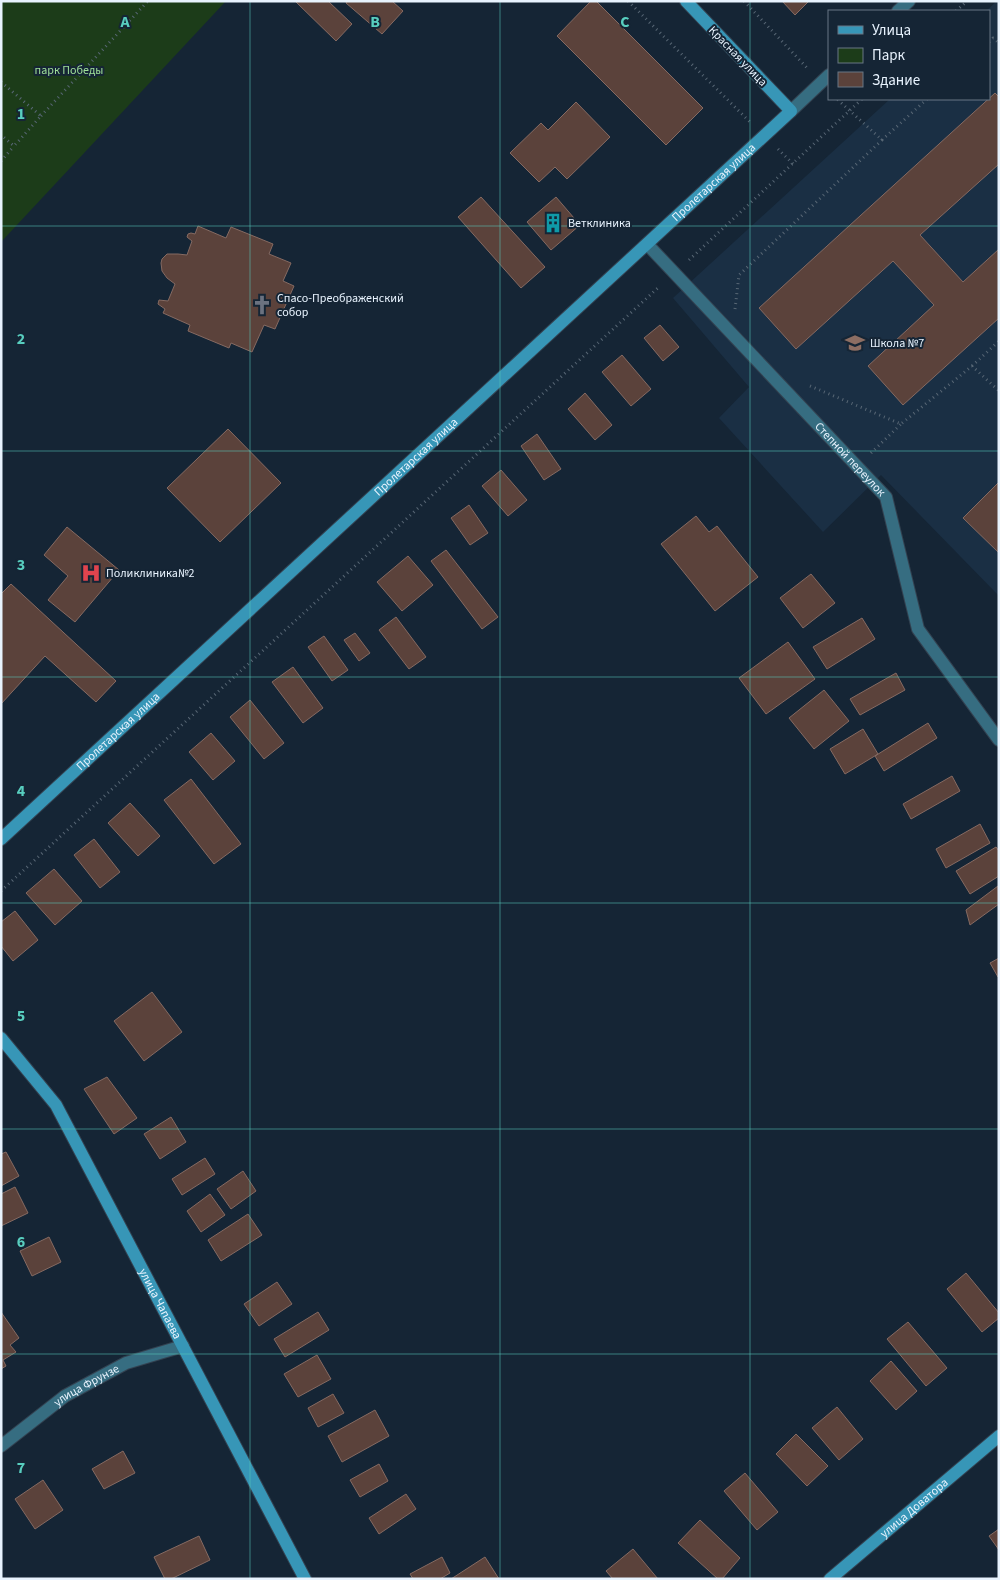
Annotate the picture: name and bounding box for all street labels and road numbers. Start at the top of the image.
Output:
street label: Красная улица [705,22,771,90]
street label: Пролетарская улица [668,140,760,226]
street label: Пролетарская улица [370,414,462,500]
street label: Степной переулок [811,419,889,500]
street label: Пролетарская улица [73,689,164,775]
street label: улица Чапаева [134,1265,186,1342]
street label: улица Фрунзе [50,1360,122,1411]
street label: улица Доватора [877,1475,952,1542]

